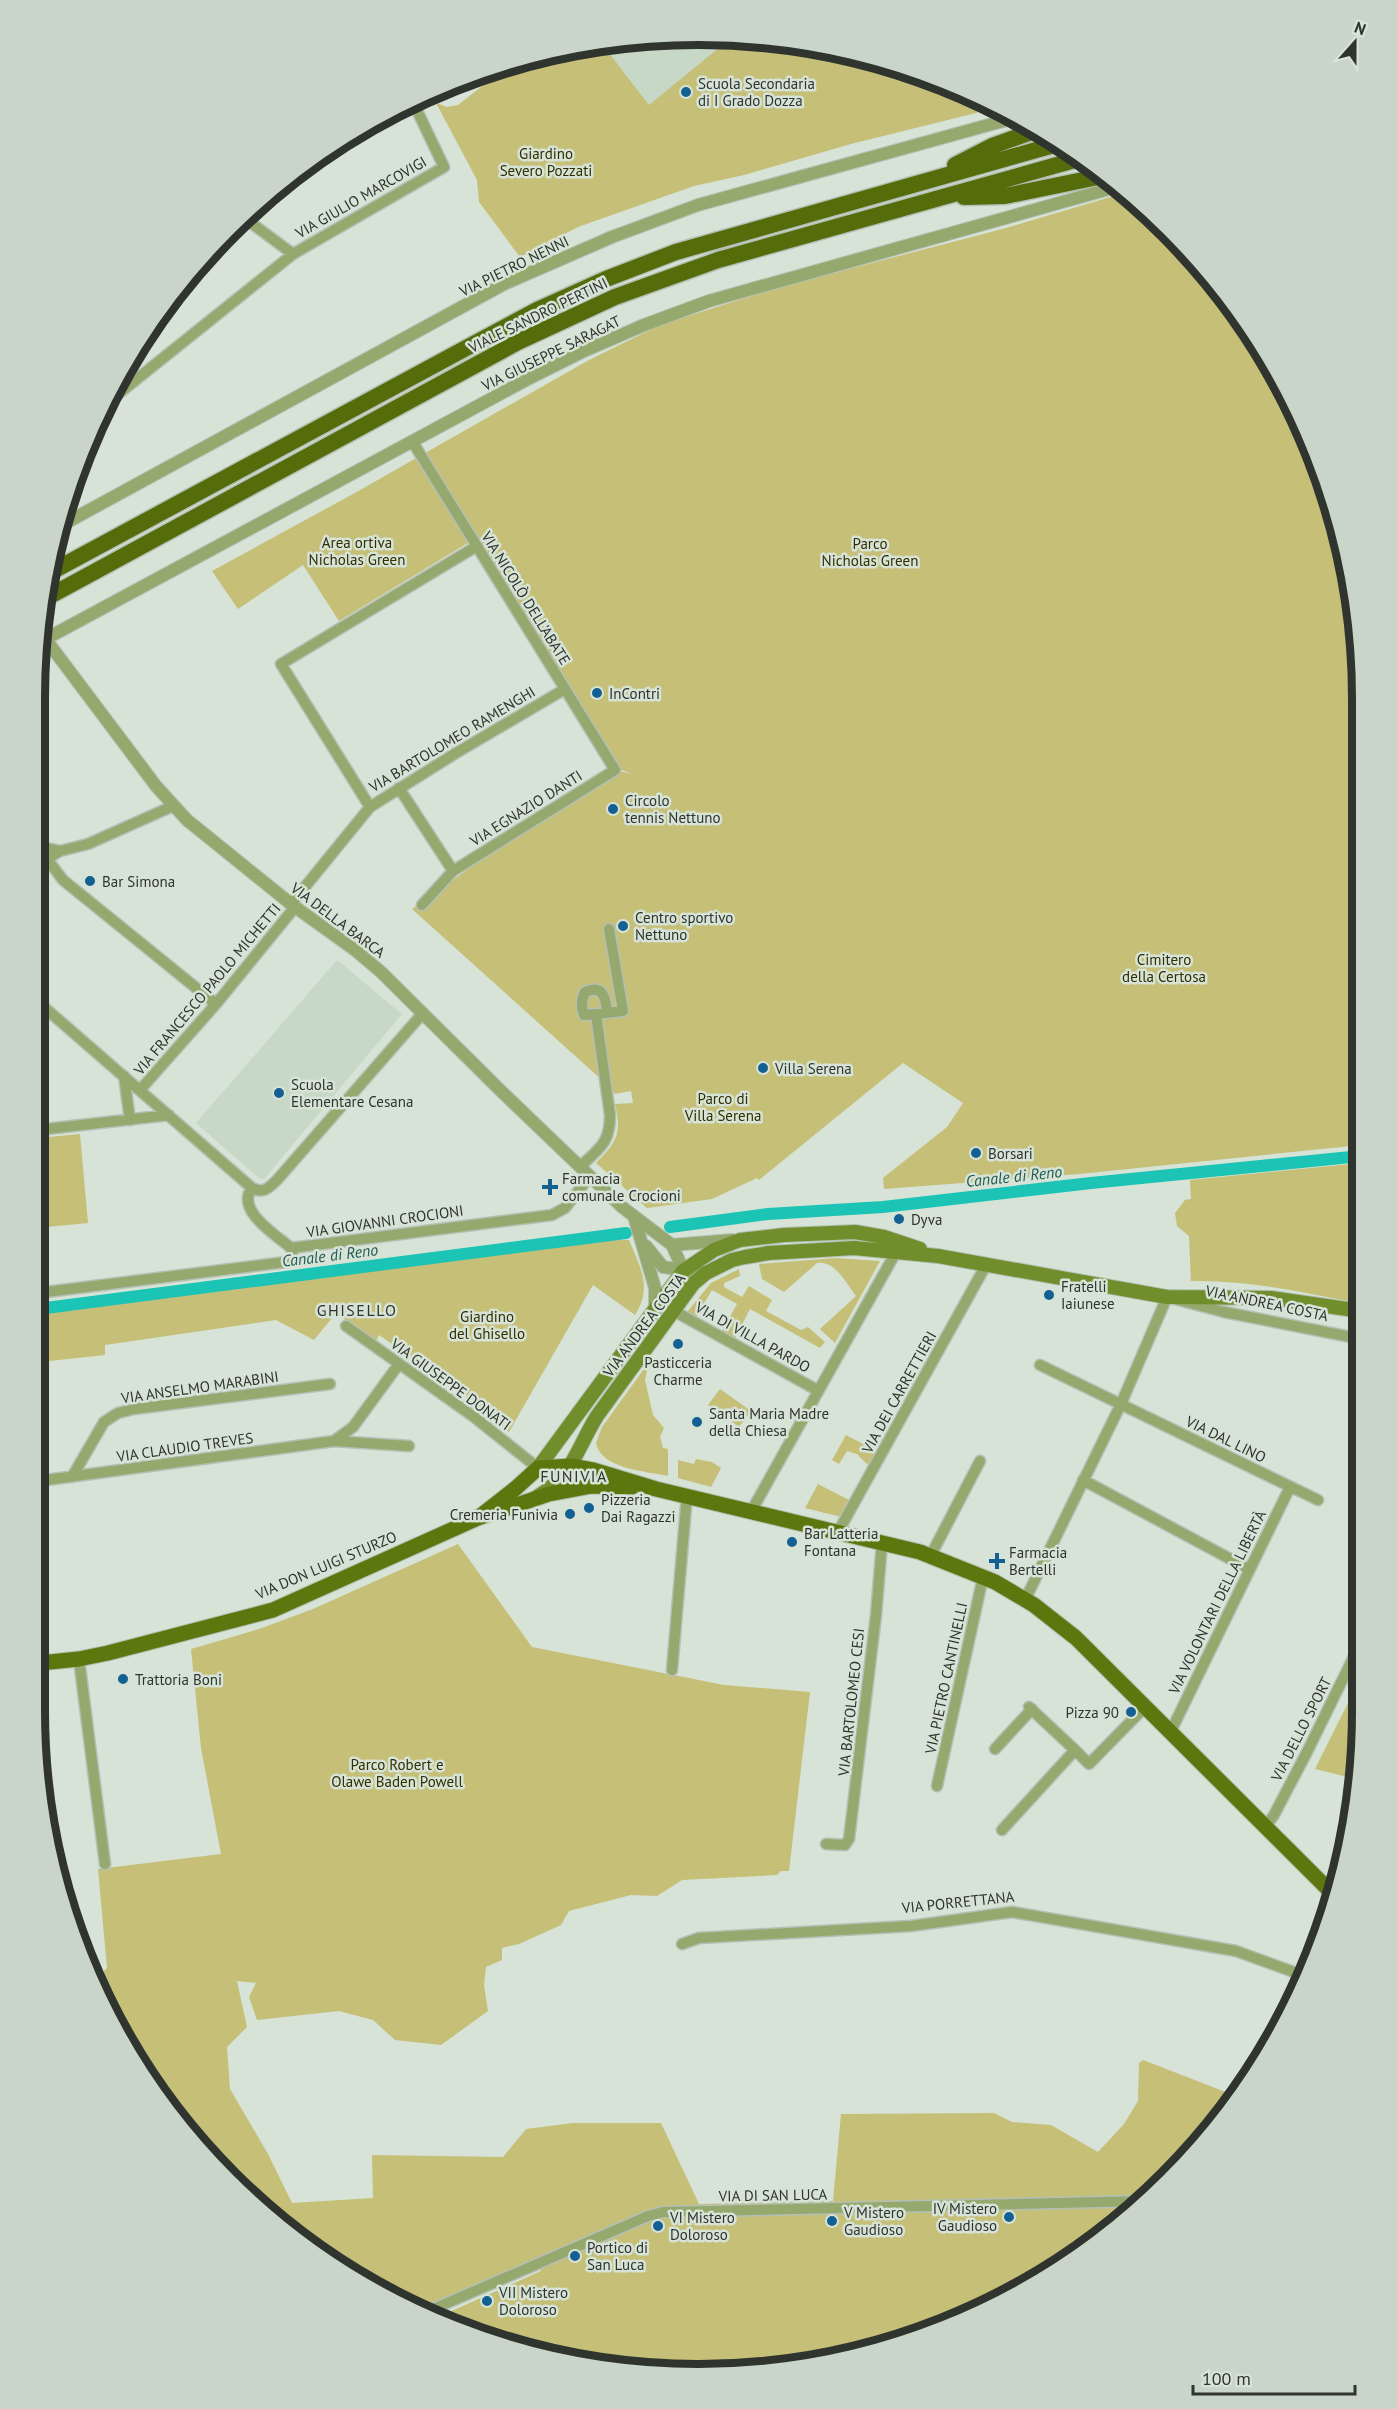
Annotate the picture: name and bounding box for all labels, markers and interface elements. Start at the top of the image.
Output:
north arrow [1325,12,1385,72]
text: N [1352,17,1369,39]
place label: Scuola Secondaria di I Grado Dozza [698,74,815,110]
marker: Scuola Secondaria di I Grado Dozza [679,85,693,99]
park label: Giardino Severo Pozzati [500,144,592,180]
street label: VIA GIULIO MARCOVIGI [291,152,430,243]
street label: VIA PIETRO NENNI [455,231,572,301]
street label: VIALE SANDRO PERTINI [465,273,611,357]
street label: VIA GIUSEPPE SARAGAT [478,311,624,395]
street label: VIA NICOLÒ DELL'ABATE [477,527,575,668]
park label: Area ortiva Nicholas Green [309,533,405,569]
park label: Parco Nicholas Green [822,534,918,570]
street label: VIA BARTOLOMEO RAMENGHI [365,682,539,797]
place label: InContri [609,684,660,703]
marker: InContri [590,686,604,700]
street label: VIA EGNAZIO DANTI [466,766,586,851]
place label: Circolo tennis Nettuno [625,791,721,827]
marker: Circolo tennis Nettuno [606,802,620,816]
place label: Bar Simona [102,872,175,891]
marker: Bar Simona [83,874,97,888]
street label: VIA DELLA BARCA [286,878,389,962]
street label: VIA FRANCESCO PAOLO MICHETTI [129,899,285,1080]
place label: Centro sportivo Nettuno [635,908,733,944]
marker: Centro sportivo Nettuno [616,919,630,933]
park label: Cimitero della Certosa [1122,950,1206,986]
place label: Villa Serena [774,1059,852,1078]
marker: Villa Serena [756,1061,770,1075]
place label: Scuola Elementare Cesana [291,1075,413,1111]
marker: Scuola Elementare Cesana [272,1086,286,1100]
park label: Parco di Villa Serena [684,1089,761,1125]
place label: Borsari [988,1144,1033,1163]
marker: Borsari [969,1146,983,1160]
water label: Canale di Reno [965,1161,1063,1191]
place label: Farmacia comunale Crocioni [562,1169,681,1205]
marker: Farmacia comunale Crocioni [543,1180,557,1194]
street label: VIA GIOVANNI CROCIONI [304,1201,465,1242]
place label: Dyva [911,1210,942,1229]
marker: Dyva [892,1212,906,1226]
water label: Canale di Reno [281,1239,379,1271]
street label: VIA ANDREA COSTA [598,1269,689,1381]
place label: Fratelli Iaiunese [1061,1277,1115,1313]
street label: VIA ANDREA COSTA [1203,1281,1330,1325]
marker: Fratelli Iaiunese [1042,1288,1056,1302]
street label: VIA DI VILLA PARDO [691,1297,814,1376]
district label: GHISELLO [317,1300,397,1320]
park label: Giardino del Ghisello [449,1307,525,1343]
street label: VIA DEI CARRETTIERI [857,1328,940,1457]
street label: VIA GIUSEPPE DONATI [386,1333,515,1434]
marker: Pasticceria Charme [671,1337,685,1351]
place label: Pasticceria Charme [644,1353,712,1389]
street label: VIA ANSELMO MARABINI [119,1367,280,1408]
place label: Santa Maria Madre della Chiesa [709,1404,829,1440]
street label: VIA DAL LINO [1182,1411,1269,1467]
marker: Santa Maria Madre della Chiesa [690,1415,704,1429]
street label: VIA CLAUDIO TREVES [114,1428,255,1466]
district label: FUNIVIA [540,1466,608,1486]
place label: Pizzeria Dai Ragazzi [601,1490,675,1526]
marker: Pizzeria Dai Ragazzi [582,1501,596,1515]
place label: Cremeria Funivia [450,1505,558,1524]
marker: Cremeria Funivia [563,1507,577,1521]
street label: VIA VOLONTARI DELLA LIBERTÀ [1164,1507,1270,1698]
place label: Bar Latteria Fontana [804,1524,878,1560]
street label: VIA DON LUIGI STURZO [252,1527,399,1604]
marker: Bar Latteria Fontana [785,1535,799,1549]
place label: Farmacia Bertelli [1009,1543,1067,1579]
marker: Farmacia Bertelli [990,1554,1004,1568]
street label: VIA PIETRO CANTINELLI [920,1601,971,1756]
street label: VIA BARTOLOMEO CESI [834,1627,868,1778]
place label: Trattoria Boni [135,1670,222,1689]
marker: Trattoria Boni [116,1672,130,1686]
street label: VIA DELLO SPORT [1266,1673,1336,1785]
place label: Pizza 90 [1065,1703,1119,1722]
marker: Pizza 90 [1124,1705,1138,1719]
park label: Parco Robert e Olawe Baden Powell [331,1755,463,1791]
street label: VIA PORRETTANA [900,1887,1015,1917]
street label: VIA DI SAN LUCA [718,2185,828,2205]
place label: IV Mistero Gaudioso [933,2199,997,2235]
place label: V Mistero Gaudioso [843,2203,904,2239]
place label: VI Mistero Doloroso [669,2208,735,2244]
marker: IV Mistero Gaudioso [1002,2210,1016,2224]
marker: V Mistero Gaudioso [825,2214,839,2228]
marker: VI Mistero Doloroso [651,2219,665,2233]
place label: Portico di San Luca [587,2238,648,2274]
marker: Portico di San Luca [568,2249,582,2263]
place label: VII Mistero Doloroso [498,2283,568,2319]
marker: VII Mistero Doloroso [480,2294,494,2308]
scale bar [1193,2358,1355,2396]
text: 100 m [1202,2367,1251,2390]

